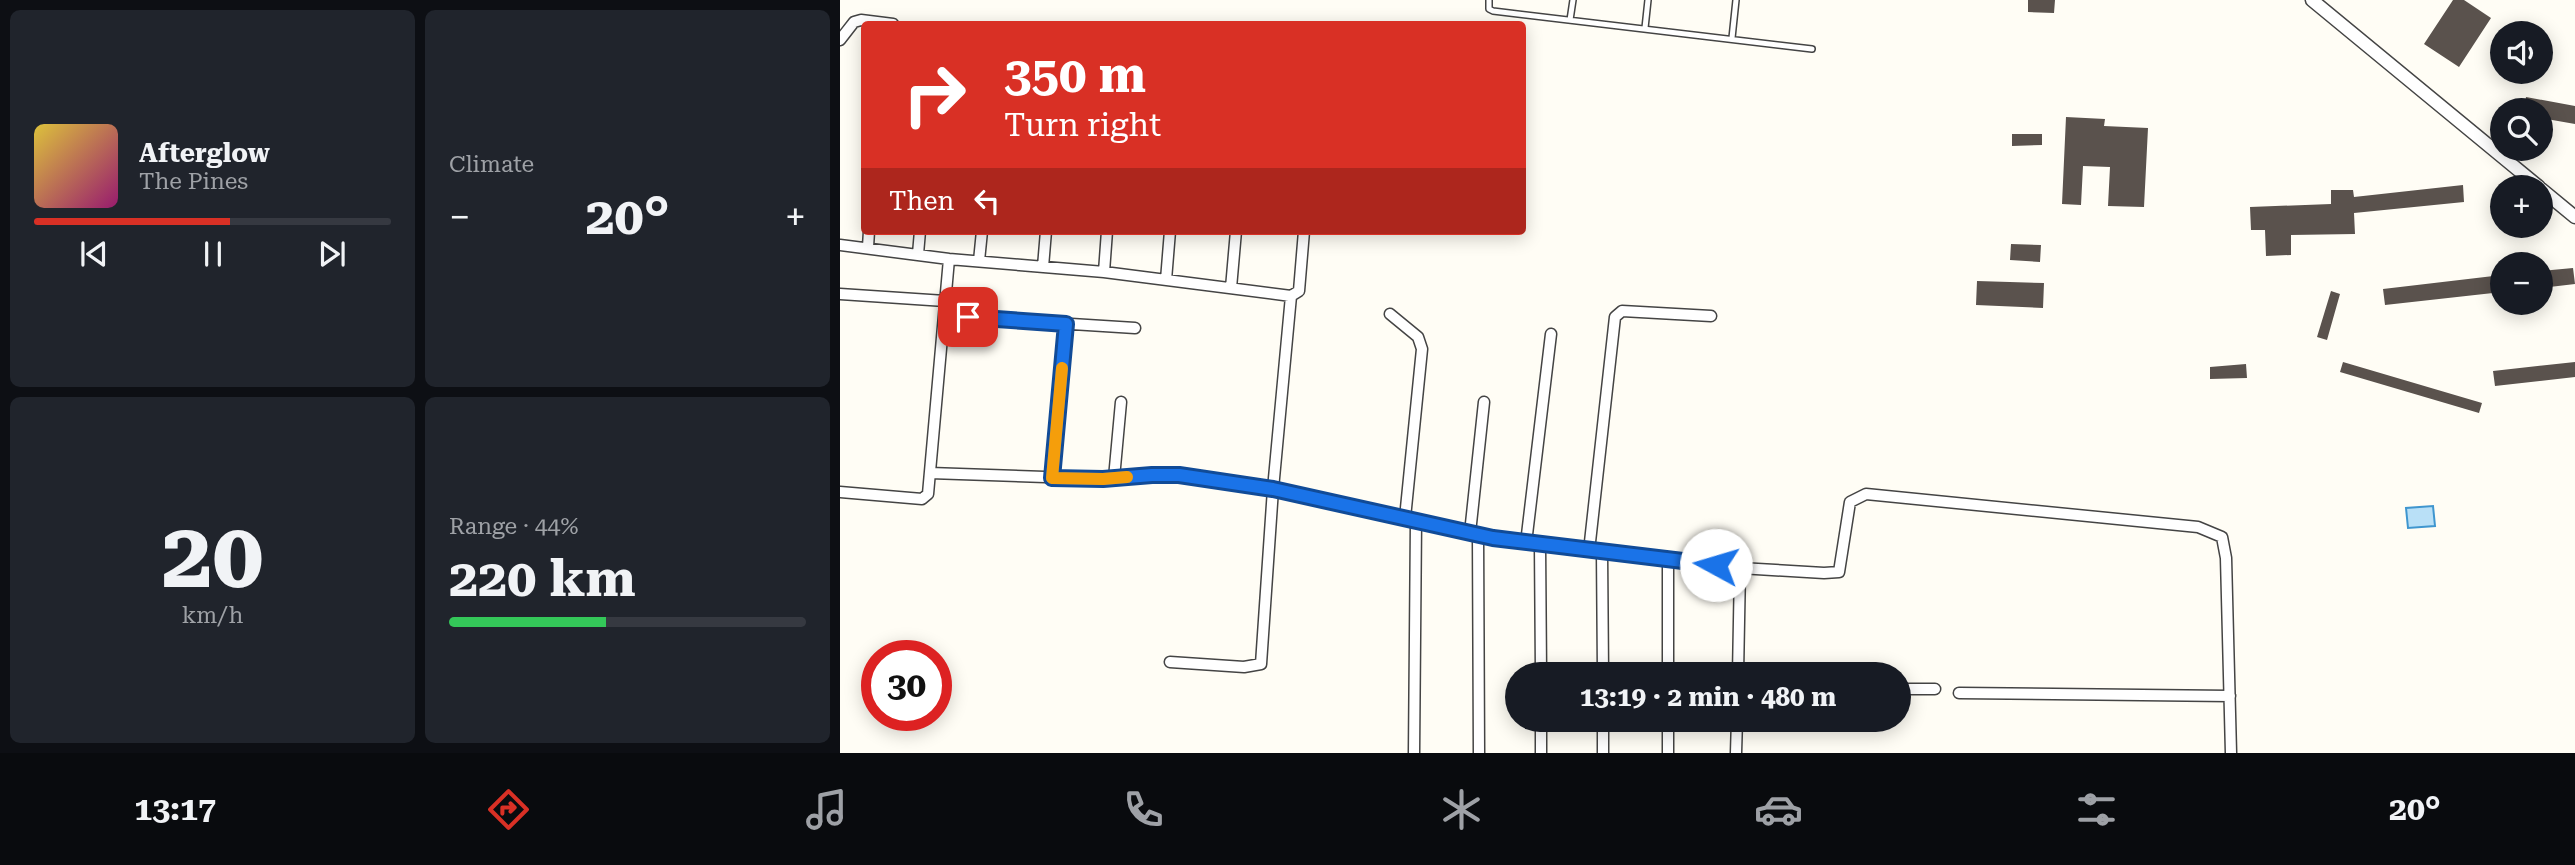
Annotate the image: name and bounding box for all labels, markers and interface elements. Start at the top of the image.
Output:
map controls [2490,21,2553,315]
button: sound [2490,21,2553,84]
text: 350 m [1004,47,1146,104]
icon: right [889,49,980,140]
button: search [2490,98,2553,161]
text: Turn right [1004,106,1161,144]
text: Afterglow [139,138,270,168]
text: Climate [449,151,534,178]
text: The Pines [139,168,248,195]
button: + [2490,175,2553,238]
icon: left [968,182,1006,220]
text: 20° [585,186,670,247]
text: Then [889,186,954,216]
text: − [449,195,470,239]
text: + [785,195,806,239]
icon: previous [75,235,113,273]
icon: pause [194,235,232,273]
icon: next [313,235,351,273]
button: − [2490,252,2553,315]
pin [938,287,998,347]
icon: arrive [949,298,987,336]
text: 20 [162,503,263,609]
text: Range · 44% [449,513,578,540]
position arrow [1679,528,1753,602]
text: 220 km [449,548,636,609]
text: km/h [182,602,243,629]
speed limit sign: 30 [861,640,952,731]
text: 13:19 · 2 min · 480 m [1580,682,1836,712]
icon: directions [484,785,533,834]
icon: music [802,785,851,834]
icon: phone [1119,785,1168,834]
icon: climate [1437,785,1486,834]
icon: car [1754,785,1803,834]
icon: filters [2072,785,2121,834]
text: 13:17 [134,790,216,828]
text: 20° [2389,790,2441,828]

